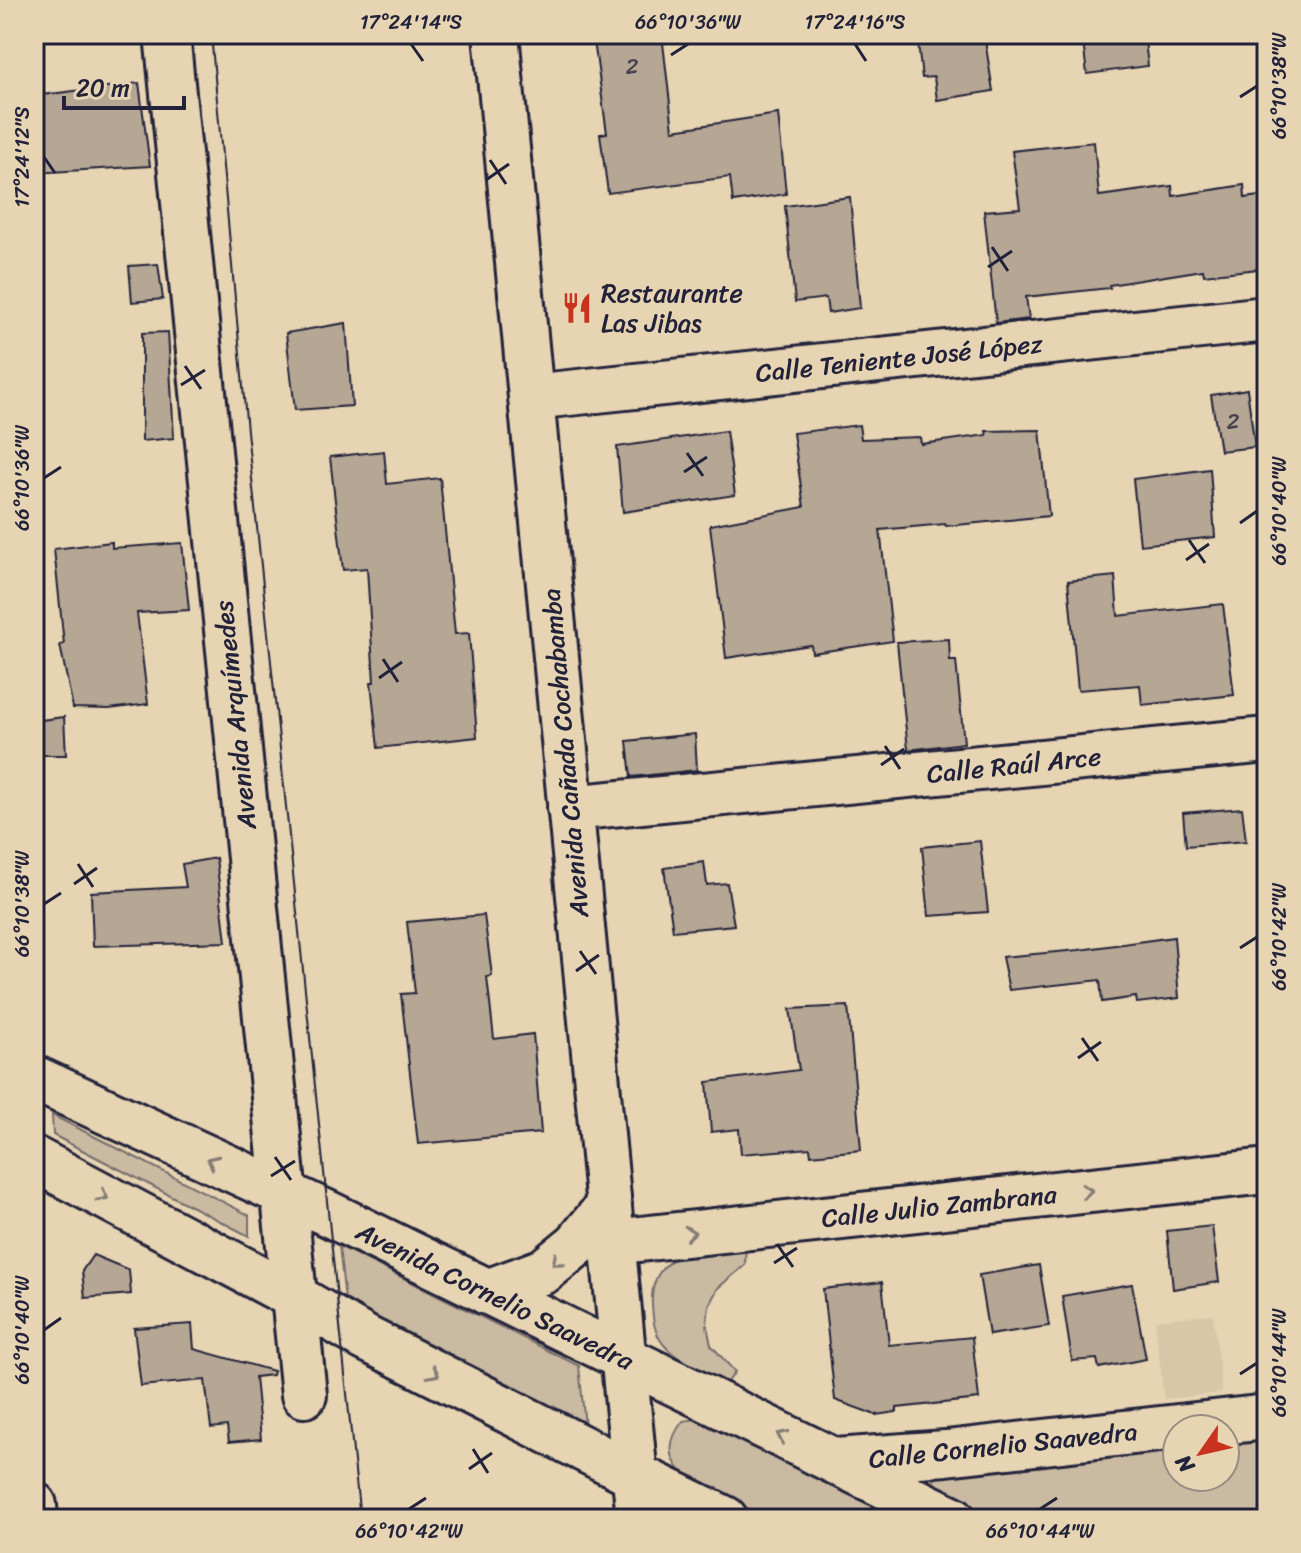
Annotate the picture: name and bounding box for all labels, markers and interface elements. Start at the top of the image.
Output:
text: 17°24'14"S [360,5,462,40]
text: 66°10'36"W [635,5,742,40]
text: 17°24'16"S [805,5,906,40]
text: 66°10'38"W [1262,32,1297,139]
house number: 2 [626,47,639,86]
scale bar [64,60,184,110]
text: 20 m [76,67,130,109]
text: 17°24'12"S [5,106,40,208]
place label: Restaurante Las Jibas [601,270,743,346]
restaurant icon: Restaurante Las Jibas [560,291,594,325]
street label: Calle Teniente José López [753,320,1045,396]
house number: 2 [1227,402,1240,441]
text: 66°10'36"W [5,424,40,531]
text: 66°10'40"W [1262,456,1297,565]
street label: Avenida Cañada Cochabamba [528,586,602,921]
street label: Avenida Arquímedes [200,598,270,833]
street label: Calle Raúl Arce [924,733,1104,797]
text: 66°10'38"W [5,850,40,957]
text: 66°10'42"W [1262,883,1297,991]
one-way arrow [206,1155,220,1171]
street label: Calle Julio Zambrana [819,1171,1060,1241]
one-way arrow [1081,1182,1094,1199]
one-way arrow [94,1186,109,1201]
street label: Avenida Cornelio Saavedra [347,1208,643,1384]
one-way arrow [683,1225,696,1242]
one-way arrow [552,1251,566,1266]
text: 66°10'40"W [5,1275,40,1384]
text: 66°10'44"W [1262,1308,1297,1417]
one-way arrow [426,1364,441,1379]
street label: Calle Cornelio Saavedra [866,1408,1140,1482]
north arrow [1161,1413,1241,1493]
one-way arrow [775,1430,790,1446]
text: N [1164,1446,1206,1482]
text: 66°10'42"W [355,1514,463,1549]
text: 66°10'44"W [986,1514,1095,1549]

